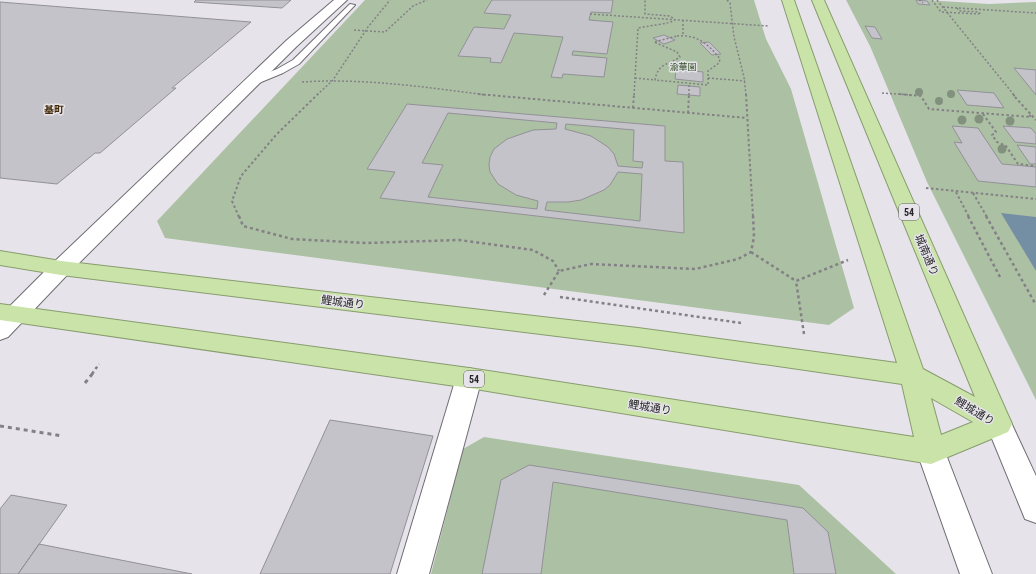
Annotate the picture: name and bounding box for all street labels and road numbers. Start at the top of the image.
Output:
road number: 54 [899,204,919,220]
street label: 城南通り [912,232,941,278]
street label: 鯉城通り [320,293,366,312]
road number: 54 [464,371,484,387]
street label: 鯉城通り [953,395,997,428]
street label: 鯉城通り [627,398,673,417]

